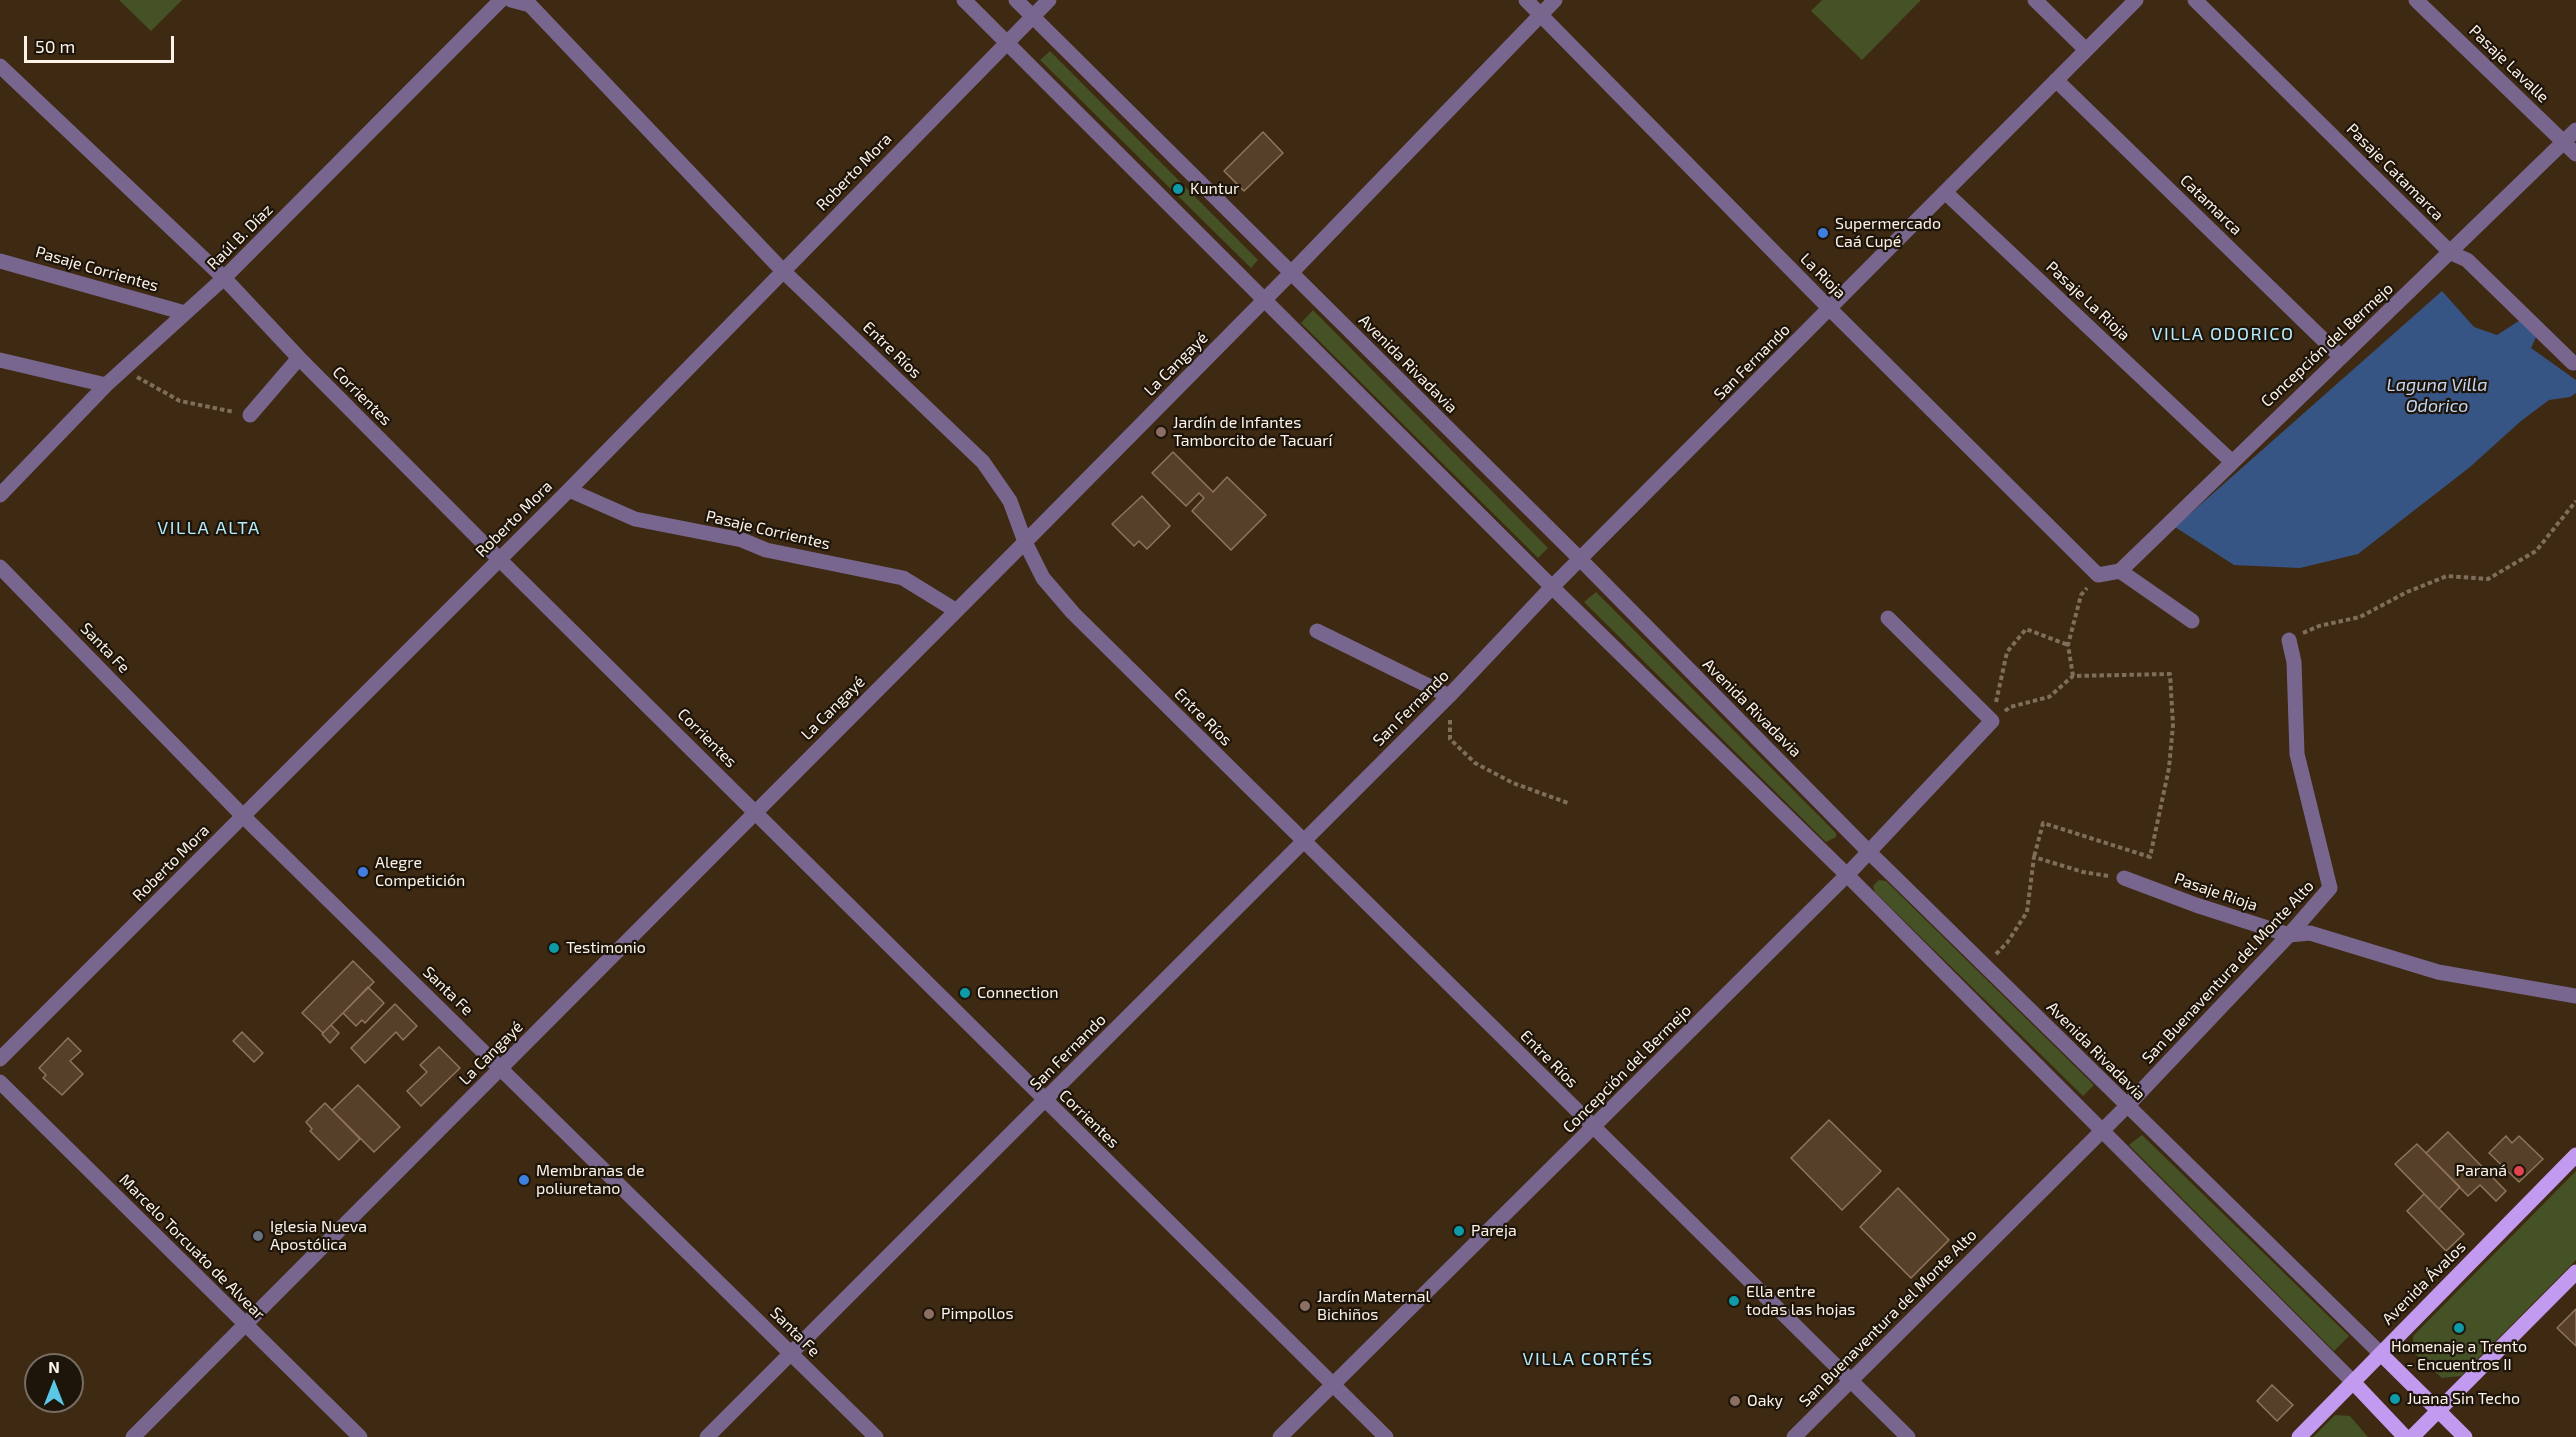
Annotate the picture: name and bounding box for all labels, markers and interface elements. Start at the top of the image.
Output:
street label: Pasaje Lavalle [2465,21,2553,107]
scale bar [27,24,177,62]
text: 50 m [35,35,75,57]
street label: Pasaje Catamarca [2342,119,2448,225]
street label: Roberto Mora [812,129,896,215]
street label: Catamarca [2176,171,2246,239]
place label: Kuntur [1190,179,1239,199]
marker: Kuntur [1171,182,1185,196]
street label: Raúl B. Díaz [203,200,277,274]
place label: Supermercado Caá Cupé [1835,214,1941,252]
marker: Supermercado Caá Cupé [1816,226,1830,240]
street label: Pasaje Corrientes [33,242,161,296]
street label: La Rioja [1796,249,1850,303]
street label: Pasaje La Rioja [2042,257,2134,345]
street label: Concepción del Bermejo [2257,279,2397,411]
street label: Avenida Rivadavia [1355,311,1461,417]
street label: Entre Ríos [859,317,925,383]
street label: San Fernando [1710,320,1794,404]
district label: VILLA ODORICO [2152,323,2294,345]
street label: La Cangayé [1140,328,1212,400]
street label: Corrientes [328,362,396,430]
water label: Laguna Villa Odorico [2387,374,2487,416]
place label: Jardín de Infantes Tamborcito de Tacuarí [1173,413,1333,451]
marker: Jardín de Infantes Tamborcito de Tacuarí [1154,425,1168,439]
street label: Roberto Mora [472,477,556,561]
street label: Pasaje Corrientes [704,506,832,554]
district label: VILLA ALTA [157,517,261,539]
street label: Santa Fe [76,619,134,677]
street label: Avenida Rivadavia [1699,655,1805,761]
street label: San Fernando [1369,666,1453,750]
street label: La Cangayé [797,672,869,744]
street label: Entre Ríos [1170,684,1236,750]
street label: Corrientes [673,704,741,772]
street label: Roberto Mora [129,821,213,905]
place label: Alegre Competición [375,853,465,891]
marker: Alegre Competición [356,865,370,879]
street label: Pasaje Rioja [2172,869,2260,915]
street label: San Buenaventura del Monte Alto [2138,877,2318,1067]
place label: Testimonio [566,938,646,958]
marker: Testimonio [547,941,561,955]
street label: Santa Fe [419,962,477,1020]
place label: Connection [977,983,1059,1003]
marker: Connection [958,986,972,1000]
street label: Avenida Rivadavia [2043,998,2149,1104]
street label: Concepción del Bermejo [1559,1001,1695,1137]
street label: San Fernando [1026,1010,1110,1094]
street label: La Cangayé [455,1017,527,1089]
street label: Entre Ríos [1516,1026,1582,1092]
street label: Corrientes [1055,1086,1123,1152]
place label: Membranas de poliuretano [536,1161,644,1199]
place label: Paraná [2456,1161,2507,1181]
marker: Paraná [2512,1164,2526,1178]
street label: Marcelo Torcuato de Alvear [115,1170,269,1324]
marker: Membranas de poliuretano [517,1173,531,1187]
place label: Iglesia Nueva Apostólica [270,1217,367,1255]
place label: Pareja [1471,1221,1517,1241]
marker: Pareja [1452,1224,1466,1238]
street label: San Buenaventura del Monte Alto [1795,1225,1981,1411]
marker: Iglesia Nueva Apostólica [251,1229,265,1243]
street label: Avenida Ávalos [2378,1237,2470,1329]
place label: Ella entre todas las hojas [1746,1282,1855,1320]
place label: Jardín Maternal Bichiños [1317,1287,1430,1325]
marker: Ella entre todas las hojas [1727,1294,1741,1308]
marker: Jardín Maternal Bichiños [1298,1299,1312,1313]
street label: Santa Fe [766,1303,824,1361]
place label: Pimpollos [941,1304,1014,1324]
marker: Pimpollos [922,1307,936,1321]
marker: Homenaje a Trento - Encuentros II [2452,1321,2466,1335]
place label: Homenaje a Trento - Encuentros II [2391,1337,2527,1375]
district label: VILLA CORTÉS [1522,1348,1654,1370]
north arrow [24,1353,84,1413]
text: N [48,1357,60,1376]
place label: Juana Sin Techo [2407,1389,2520,1409]
place label: Oaky [1747,1391,1783,1411]
marker: Juana Sin Techo [2388,1392,2402,1406]
marker: Oaky [1728,1394,1742,1408]

